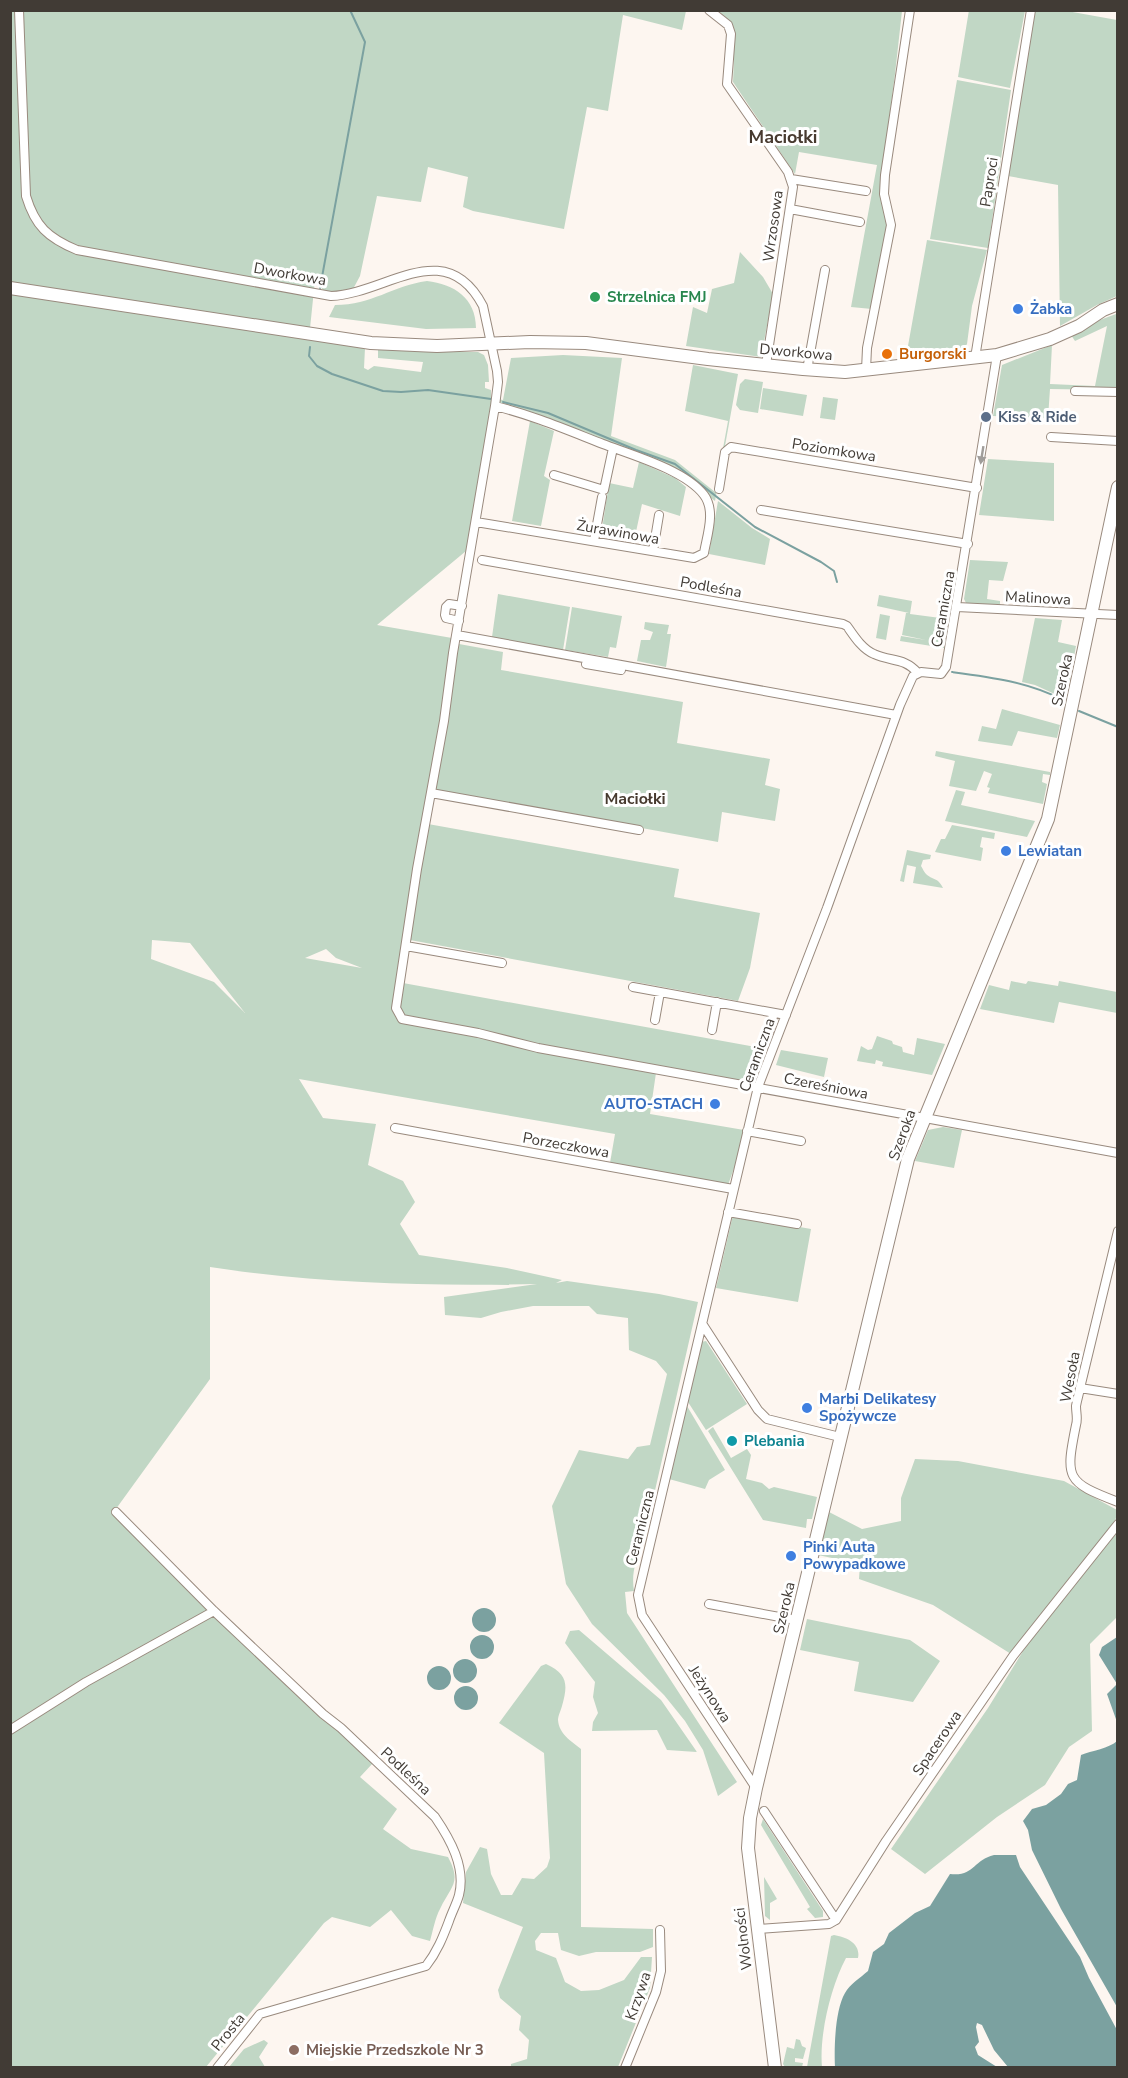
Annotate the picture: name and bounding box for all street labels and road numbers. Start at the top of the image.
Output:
street label: Paproci [975,156,1003,208]
street label: Wrzosowa [758,189,788,263]
street label: Dworkowa [252,258,328,290]
street label: Dworkowa [759,339,833,365]
street label: Poziomkowa [790,433,878,467]
street label: Żurawinowa [575,515,661,549]
street label: Ceramiczna [926,569,960,649]
street label: Podleśna [679,572,743,602]
street label: Malinowa [1005,586,1071,610]
street label: Szeroka [1047,652,1077,708]
street label: Ceramiczna [734,1015,780,1095]
street label: Czereśniowa [782,1068,870,1104]
street label: Szeroka [884,1107,920,1163]
street label: Porzeczkowa [521,1128,611,1162]
street label: Wesoła [1055,1350,1085,1404]
street label: Ceramiczna [621,1488,659,1568]
street label: Szeroka [768,1580,800,1636]
street label: Jeżynowa [683,1661,736,1727]
street label: Spacerowa [908,1706,966,1780]
street label: Podleśna [376,1742,436,1800]
street label: Wolności [729,1907,757,1971]
street label: Krzywa [620,1969,656,2023]
street label: Prosta [207,2009,249,2055]

